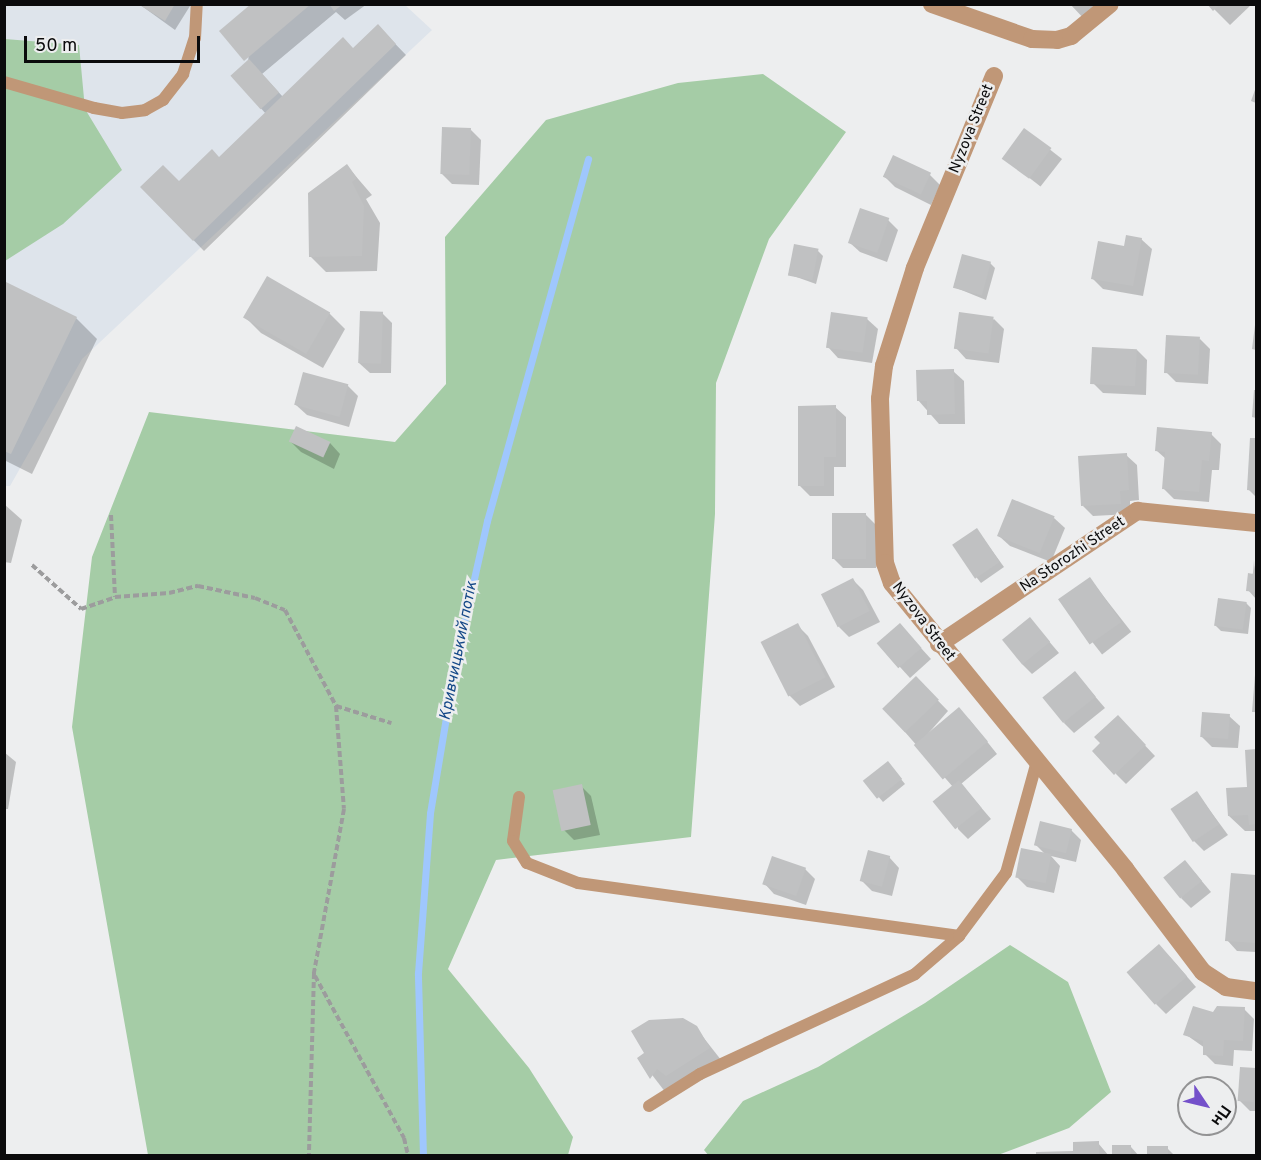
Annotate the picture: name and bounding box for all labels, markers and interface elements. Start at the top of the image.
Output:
scale bar [27,24,202,62]
text: 50 m [35,35,77,58]
street label: Nyzova Street [946,82,998,176]
street label: Na Storozhi Street [1017,513,1129,597]
street label: Nyzova Street [887,579,959,665]
water label: Кривчицький потік [436,580,482,722]
north arrow [1177,1076,1237,1136]
text: Пн [1206,1101,1234,1130]

